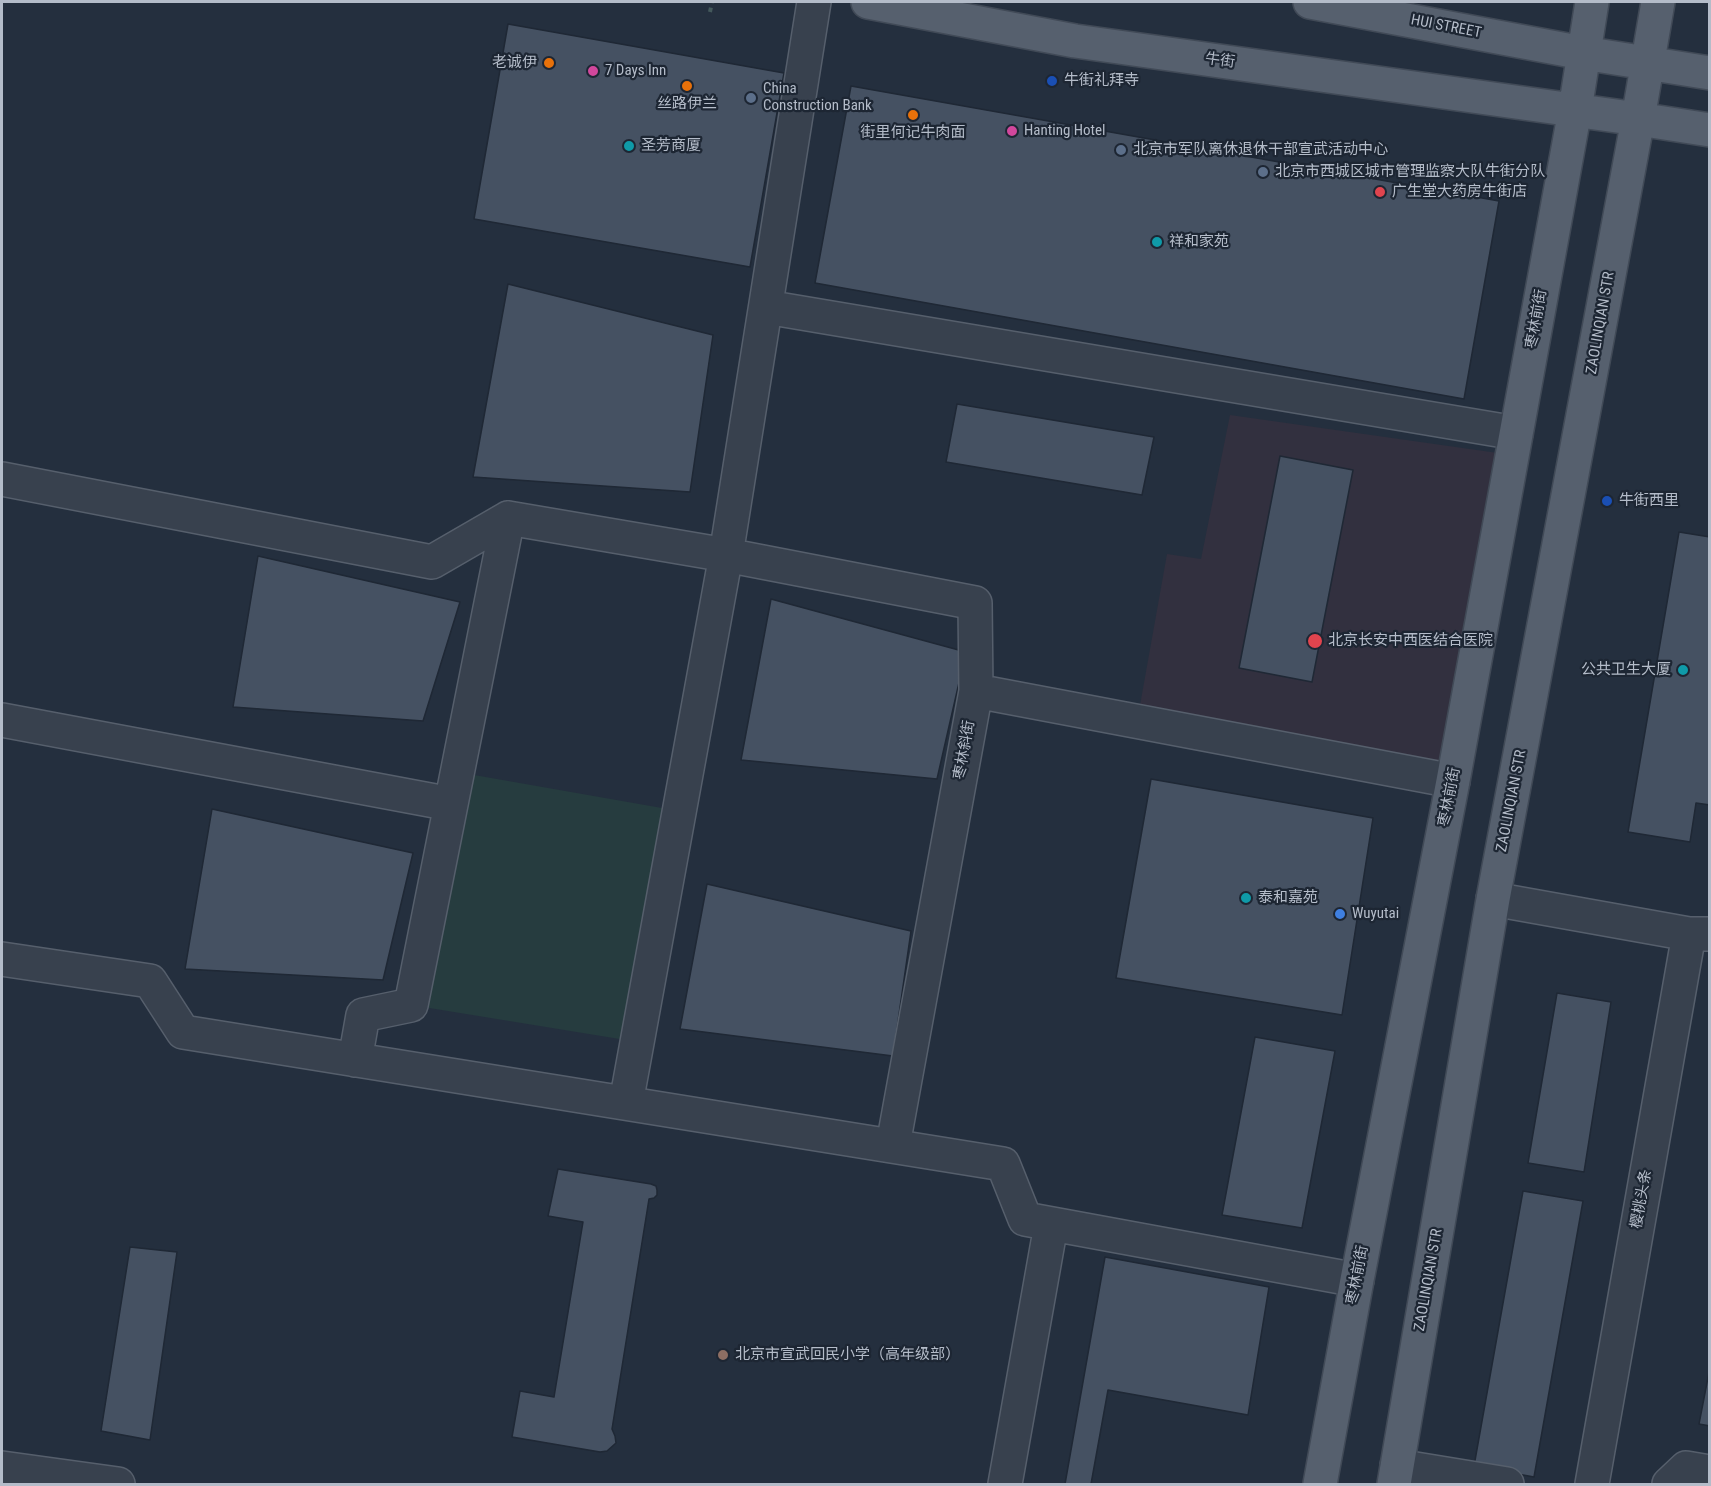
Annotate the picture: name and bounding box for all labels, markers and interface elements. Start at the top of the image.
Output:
street label: HUI STREET [1409,11,1483,43]
street label: 牛街 [1204,50,1236,72]
place label: 老诚伊 [492,54,537,72]
marker: 老诚伊 [542,56,556,70]
place label: 7 Days Inn [605,62,666,80]
marker: 7 Days Inn [586,64,600,78]
place label: 牛街礼拜寺 [1064,72,1139,90]
marker: 牛街礼拜寺 [1045,74,1059,88]
marker: 丝路伊兰 [680,79,694,93]
place label: China Construction Bank [763,80,872,115]
marker: China Construction Bank [744,91,758,105]
place label: 丝路伊兰 [657,95,717,113]
marker: 街里何记牛肉面 [906,108,920,122]
place label: Hanting Hotel [1024,122,1105,140]
place label: 街里何记牛肉面 [861,124,965,142]
marker: Hanting Hotel [1005,124,1019,138]
place label: 圣芳商厦 [641,137,701,155]
marker: 圣芳商厦 [622,139,636,153]
place label: 北京市军队离休退休干部宣武活动中心 [1133,141,1388,159]
marker: 北京市军队离休退休干部宣武活动中心 [1114,143,1128,157]
place label: 北京市西城区城市管理监察大队牛街分队 [1275,163,1545,181]
marker: 北京市西城区城市管理监察大队牛街分队 [1256,165,1270,179]
place label: 广生堂大药房牛街店 [1392,183,1527,201]
marker: 广生堂大药房牛街店 [1373,185,1387,199]
place label: 祥和家苑 [1169,233,1229,251]
marker: 祥和家苑 [1150,235,1164,249]
street label: ZAOLINQIAN STR [1583,270,1619,376]
street label: 枣林前街 [1523,288,1551,350]
place label: 牛街西里 [1619,492,1679,510]
marker: 牛街西里 [1600,494,1614,508]
marker: 北京长安中西医结合医院 [1306,632,1324,650]
place label: 北京长安中西医结合医院 [1328,632,1493,650]
place label: 公共卫生大厦 [1581,661,1671,679]
marker: 公共卫生大厦 [1676,663,1690,677]
street label: 枣林斜街 [951,719,979,781]
street label: ZAOLINQIAN STR [1493,748,1531,854]
street label: 枣林前街 [1435,766,1465,828]
place label: 泰和嘉苑 [1258,889,1318,907]
marker: 泰和嘉苑 [1239,891,1253,905]
place label: Wuyutai [1352,905,1399,923]
marker: Wuyutai [1333,907,1347,921]
street label: 樱桃头条 [1628,1168,1656,1230]
street label: ZAOLINQIAN STR [1411,1227,1447,1333]
street label: 枣林前街 [1343,1244,1373,1306]
place label: 北京市宣武回民小学（高年级部） [735,1346,960,1364]
marker: 北京市宣武回民小学（高年级部） [716,1348,730,1362]

